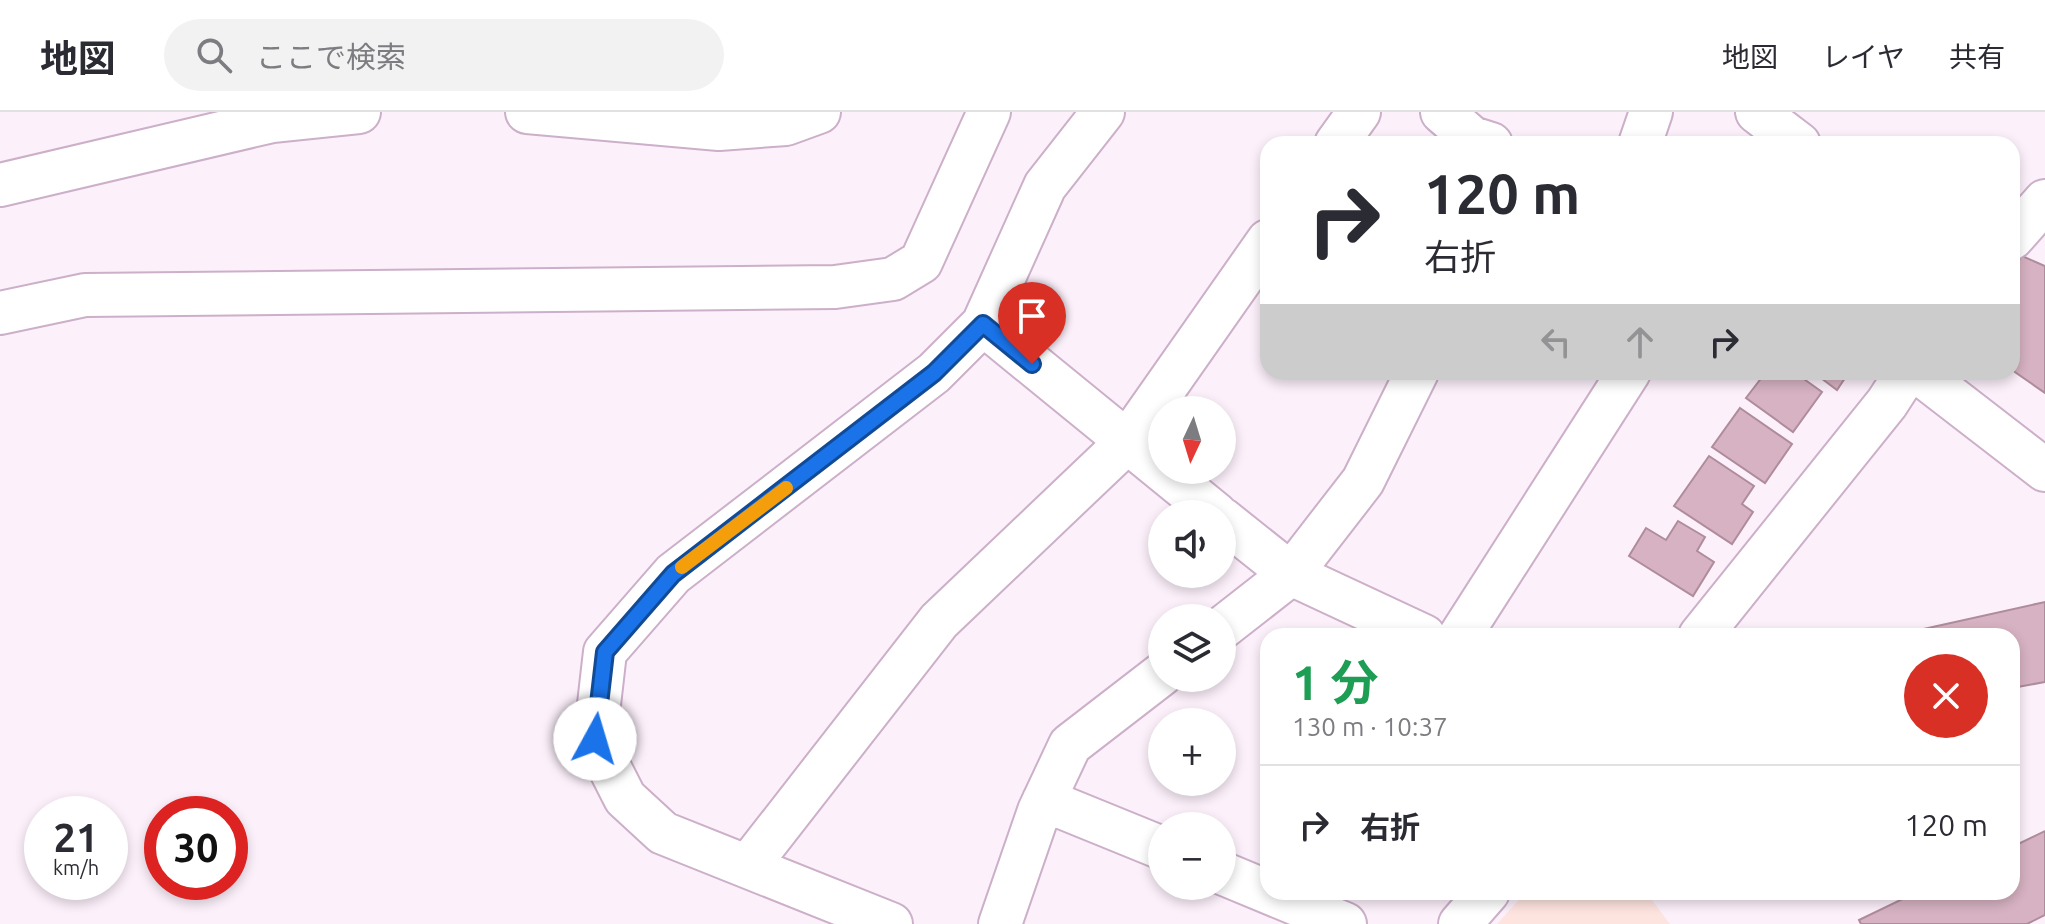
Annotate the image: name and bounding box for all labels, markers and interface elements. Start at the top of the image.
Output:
search box [164,19,724,91]
icon: search [192,33,236,77]
text: 地図 [40,37,116,79]
text: ここで検索 [256,40,406,74]
text: 地図 [1722,41,1778,72]
text: レイヤ [1822,41,1905,72]
text: 共有 [1949,41,2005,72]
text: 120 m [1424,162,1580,225]
icon: right [1292,168,1396,272]
text: 右折 [1424,236,1496,277]
pin [998,282,1066,364]
icon: arrive [1010,294,1054,338]
icon: left [1534,320,1578,364]
icon: ahead [1618,320,1662,364]
icon: right [1702,320,1746,364]
north arrow [1148,396,1236,484]
map controls [1148,396,1236,900]
button: sound [1148,500,1236,588]
button: layers [1148,604,1236,692]
button: close [1904,654,1988,738]
text: 1 分 [1292,655,1378,709]
position arrow [553,697,637,781]
button: + [1148,708,1236,796]
text: 130 m · 10:37 [1292,712,1448,741]
speed limit sign: 30 [144,796,248,900]
icon: right [1292,803,1336,847]
text: 120 m [1904,808,1988,842]
text: 右折 [1360,810,1420,844]
button: − [1148,812,1236,900]
text: 21 [53,815,99,860]
text: km/h [53,856,99,879]

